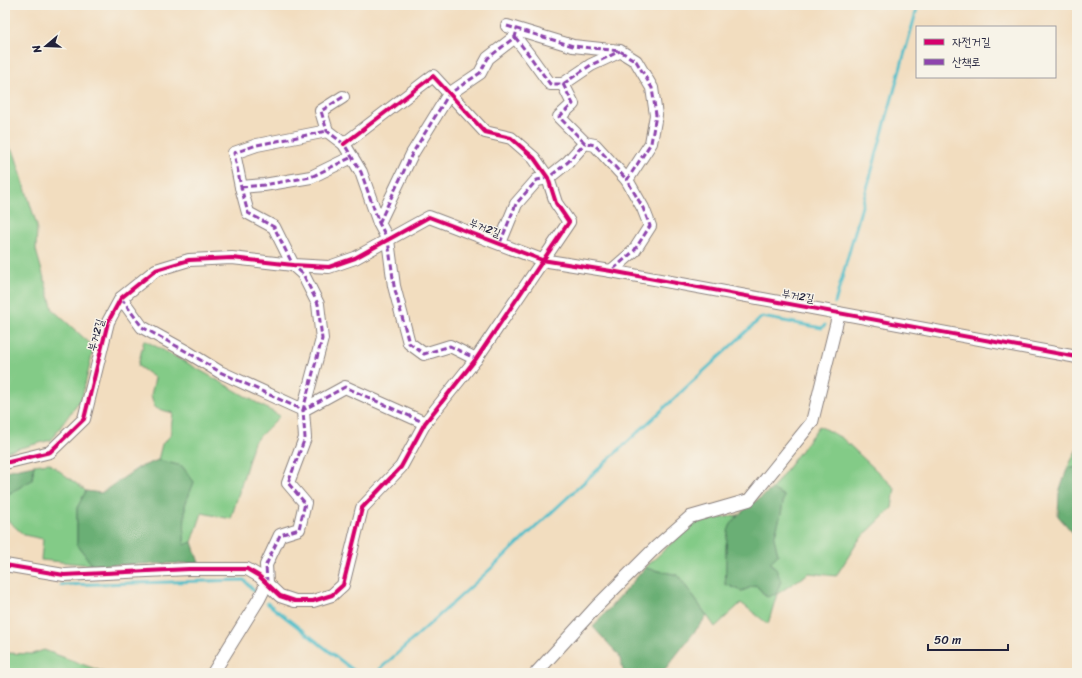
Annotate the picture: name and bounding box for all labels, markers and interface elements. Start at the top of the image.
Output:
north arrow [26,26,66,66]
legend [916,26,1056,78]
text: 자전거길 [952,31,991,53]
text: N [27,42,48,57]
text: 산책로 [952,51,981,73]
street label: 부거2길 [466,213,504,243]
street label: 부거2길 [780,284,816,308]
street label: 부거2길 [82,316,110,353]
scale bar [928,626,1008,652]
text: 50 m [934,629,961,651]

